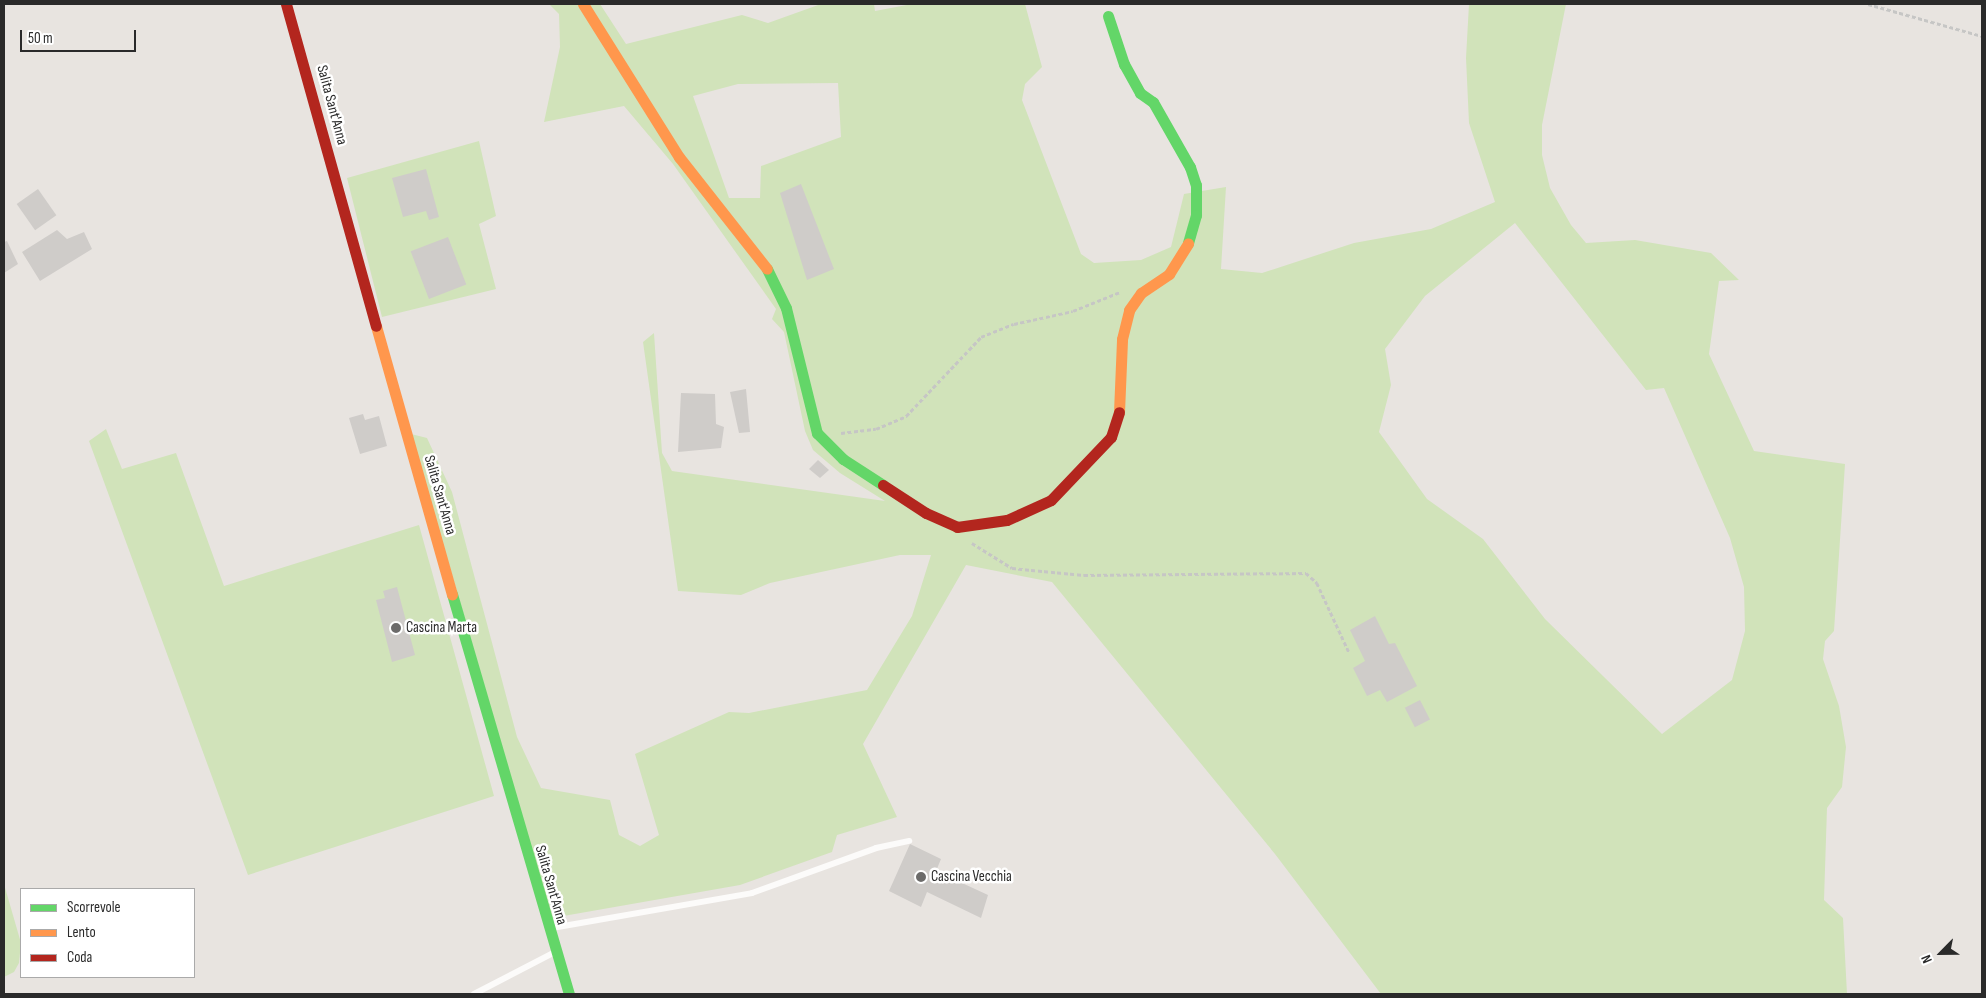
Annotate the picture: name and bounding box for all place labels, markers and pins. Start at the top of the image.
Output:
place label: Cascina Marta [406,619,477,637]
marker: Cascina Marta [390,622,402,634]
place label: Cascina Vecchia [931,868,1012,886]
marker: Cascina Vecchia [915,871,927,883]

